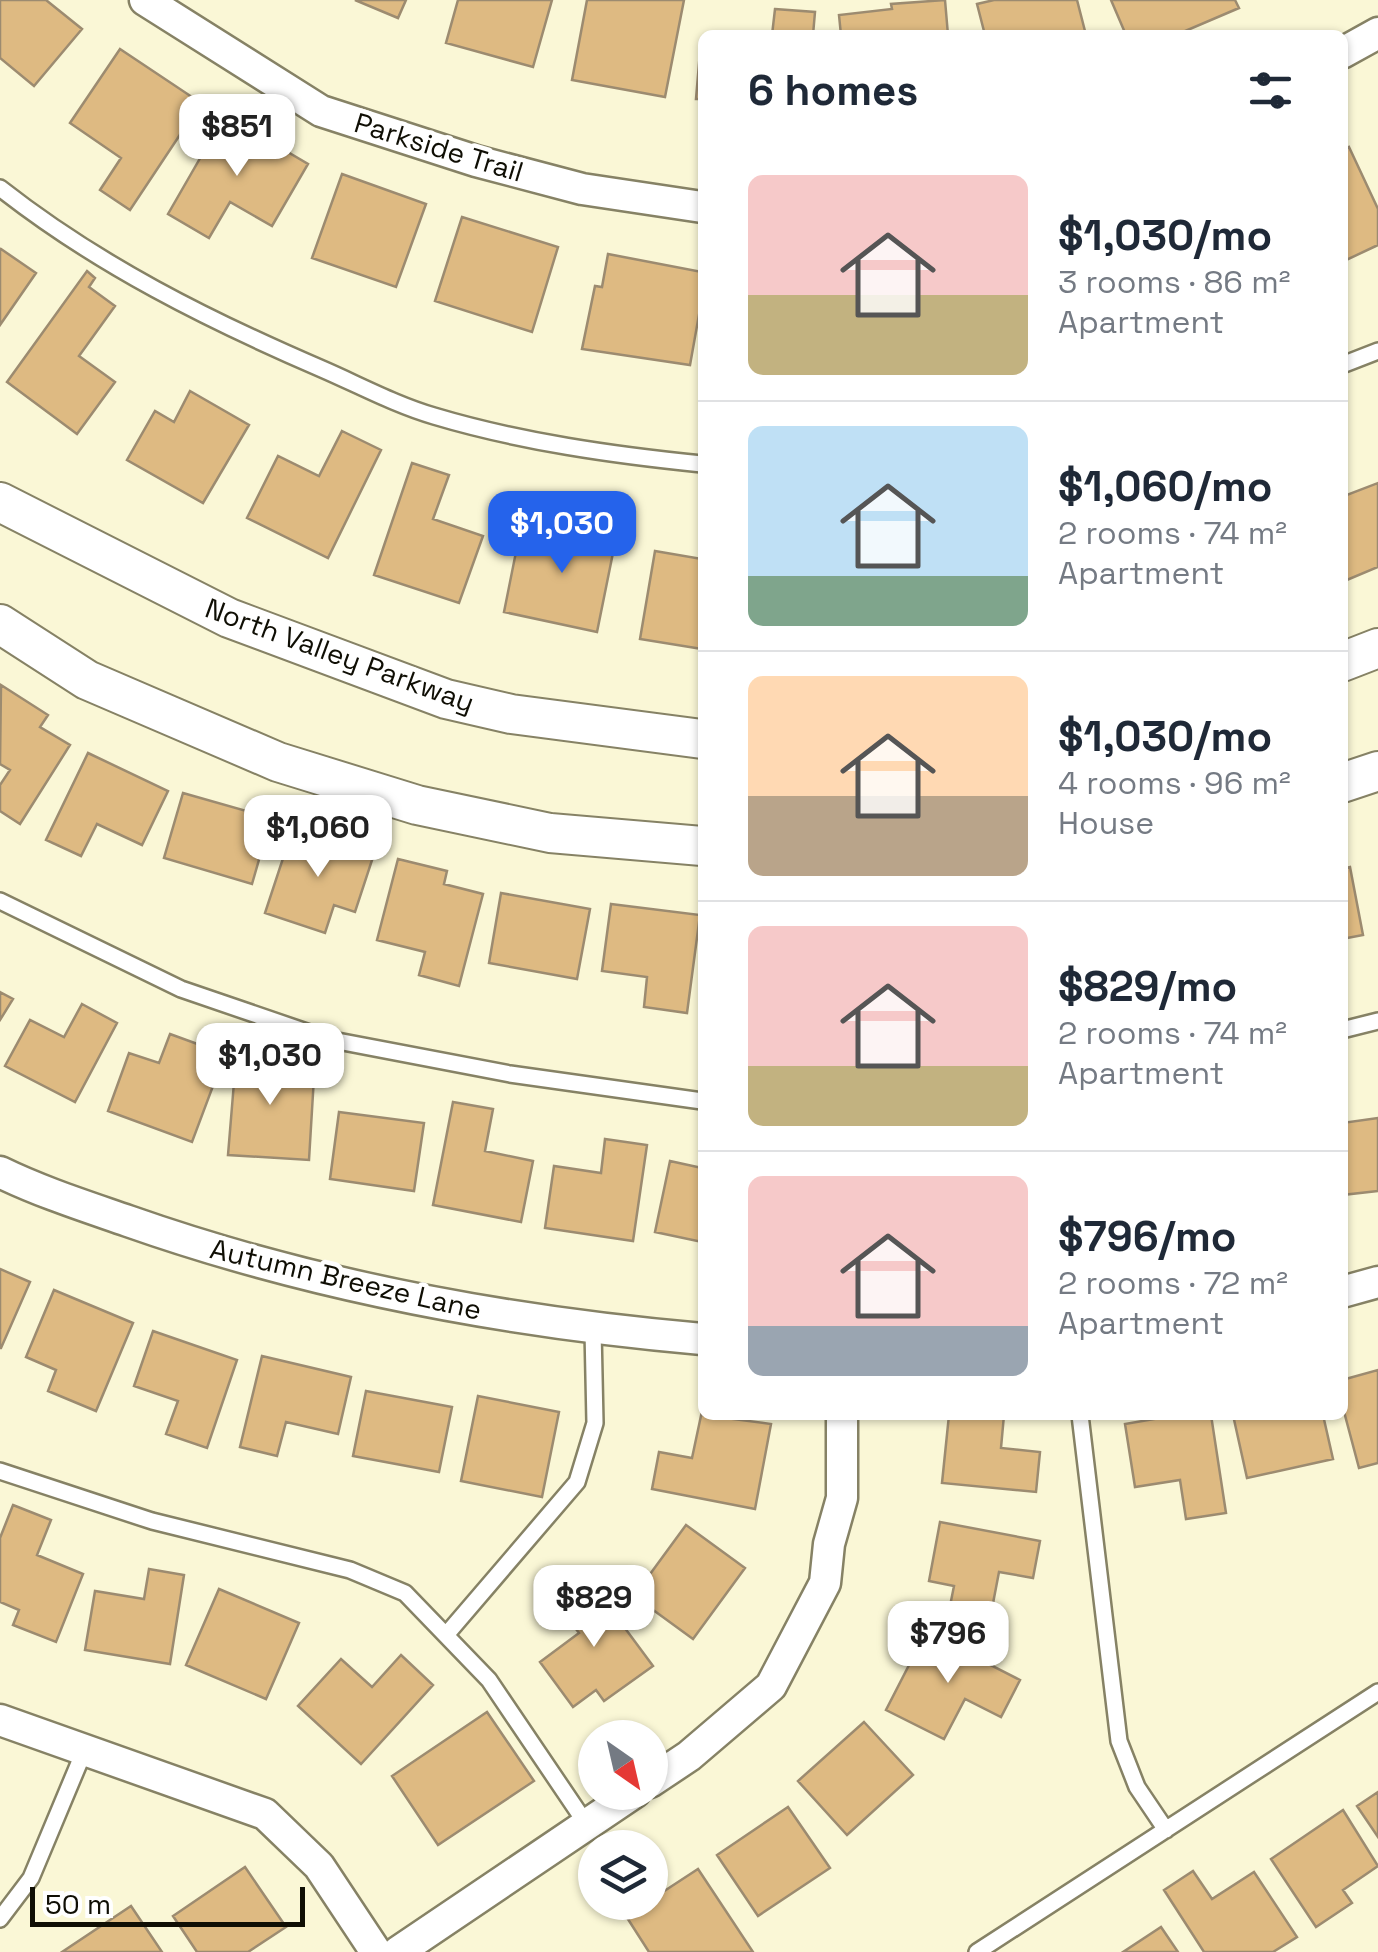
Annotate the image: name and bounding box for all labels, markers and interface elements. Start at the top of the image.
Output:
icon: filters [1243,63,1298,118]
text: 6 homes [748,64,918,117]
pin: $851 [178,94,296,179]
street label: Parkside Trail [350,104,528,190]
text: $851 [201,106,273,146]
text: $1,030/mo [1058,209,1272,262]
icon: home [828,215,948,335]
text: 3 rooms · 86 m² [1058,262,1290,302]
text: Apartment [1058,302,1224,342]
text: $1,060/mo [1058,460,1273,513]
icon: home [828,466,948,586]
pin: $1,030 [481,491,643,576]
text: $1,030 [510,503,614,543]
text: 2 rooms · 74 m² [1058,513,1287,553]
text: Apartment [1058,553,1224,593]
street label: North Valley Parkway [201,590,479,720]
text: $1,030/mo [1058,710,1272,763]
icon: home [828,716,948,836]
text: 4 rooms · 96 m² [1058,763,1291,803]
pin: $1,060 [237,795,399,880]
text: House [1058,803,1154,843]
text: $1,060 [266,807,370,847]
text: $829/mo [1058,960,1237,1013]
icon: home [828,966,948,1086]
text: 2 rooms · 74 m² [1058,1013,1287,1053]
pin: $1,030 [189,1023,351,1108]
text: $1,030 [218,1035,322,1075]
text: Apartment [1058,1053,1224,1093]
text: $796/mo [1058,1210,1237,1263]
icon: home [828,1216,948,1336]
street label: Autumn Breeze Lane [207,1230,485,1328]
text: 2 rooms · 72 m² [1058,1263,1288,1303]
text: Apartment [1058,1303,1224,1343]
pin: $829 [535,1565,653,1650]
text: $829 [555,1577,633,1617]
pin: $796 [889,1601,1007,1686]
text: $796 [910,1613,986,1653]
north arrow [578,1720,668,1810]
map controls [578,1720,668,1920]
button: layers [578,1830,668,1920]
scale bar [30,1882,305,1926]
text: 50 m [45,1886,111,1922]

